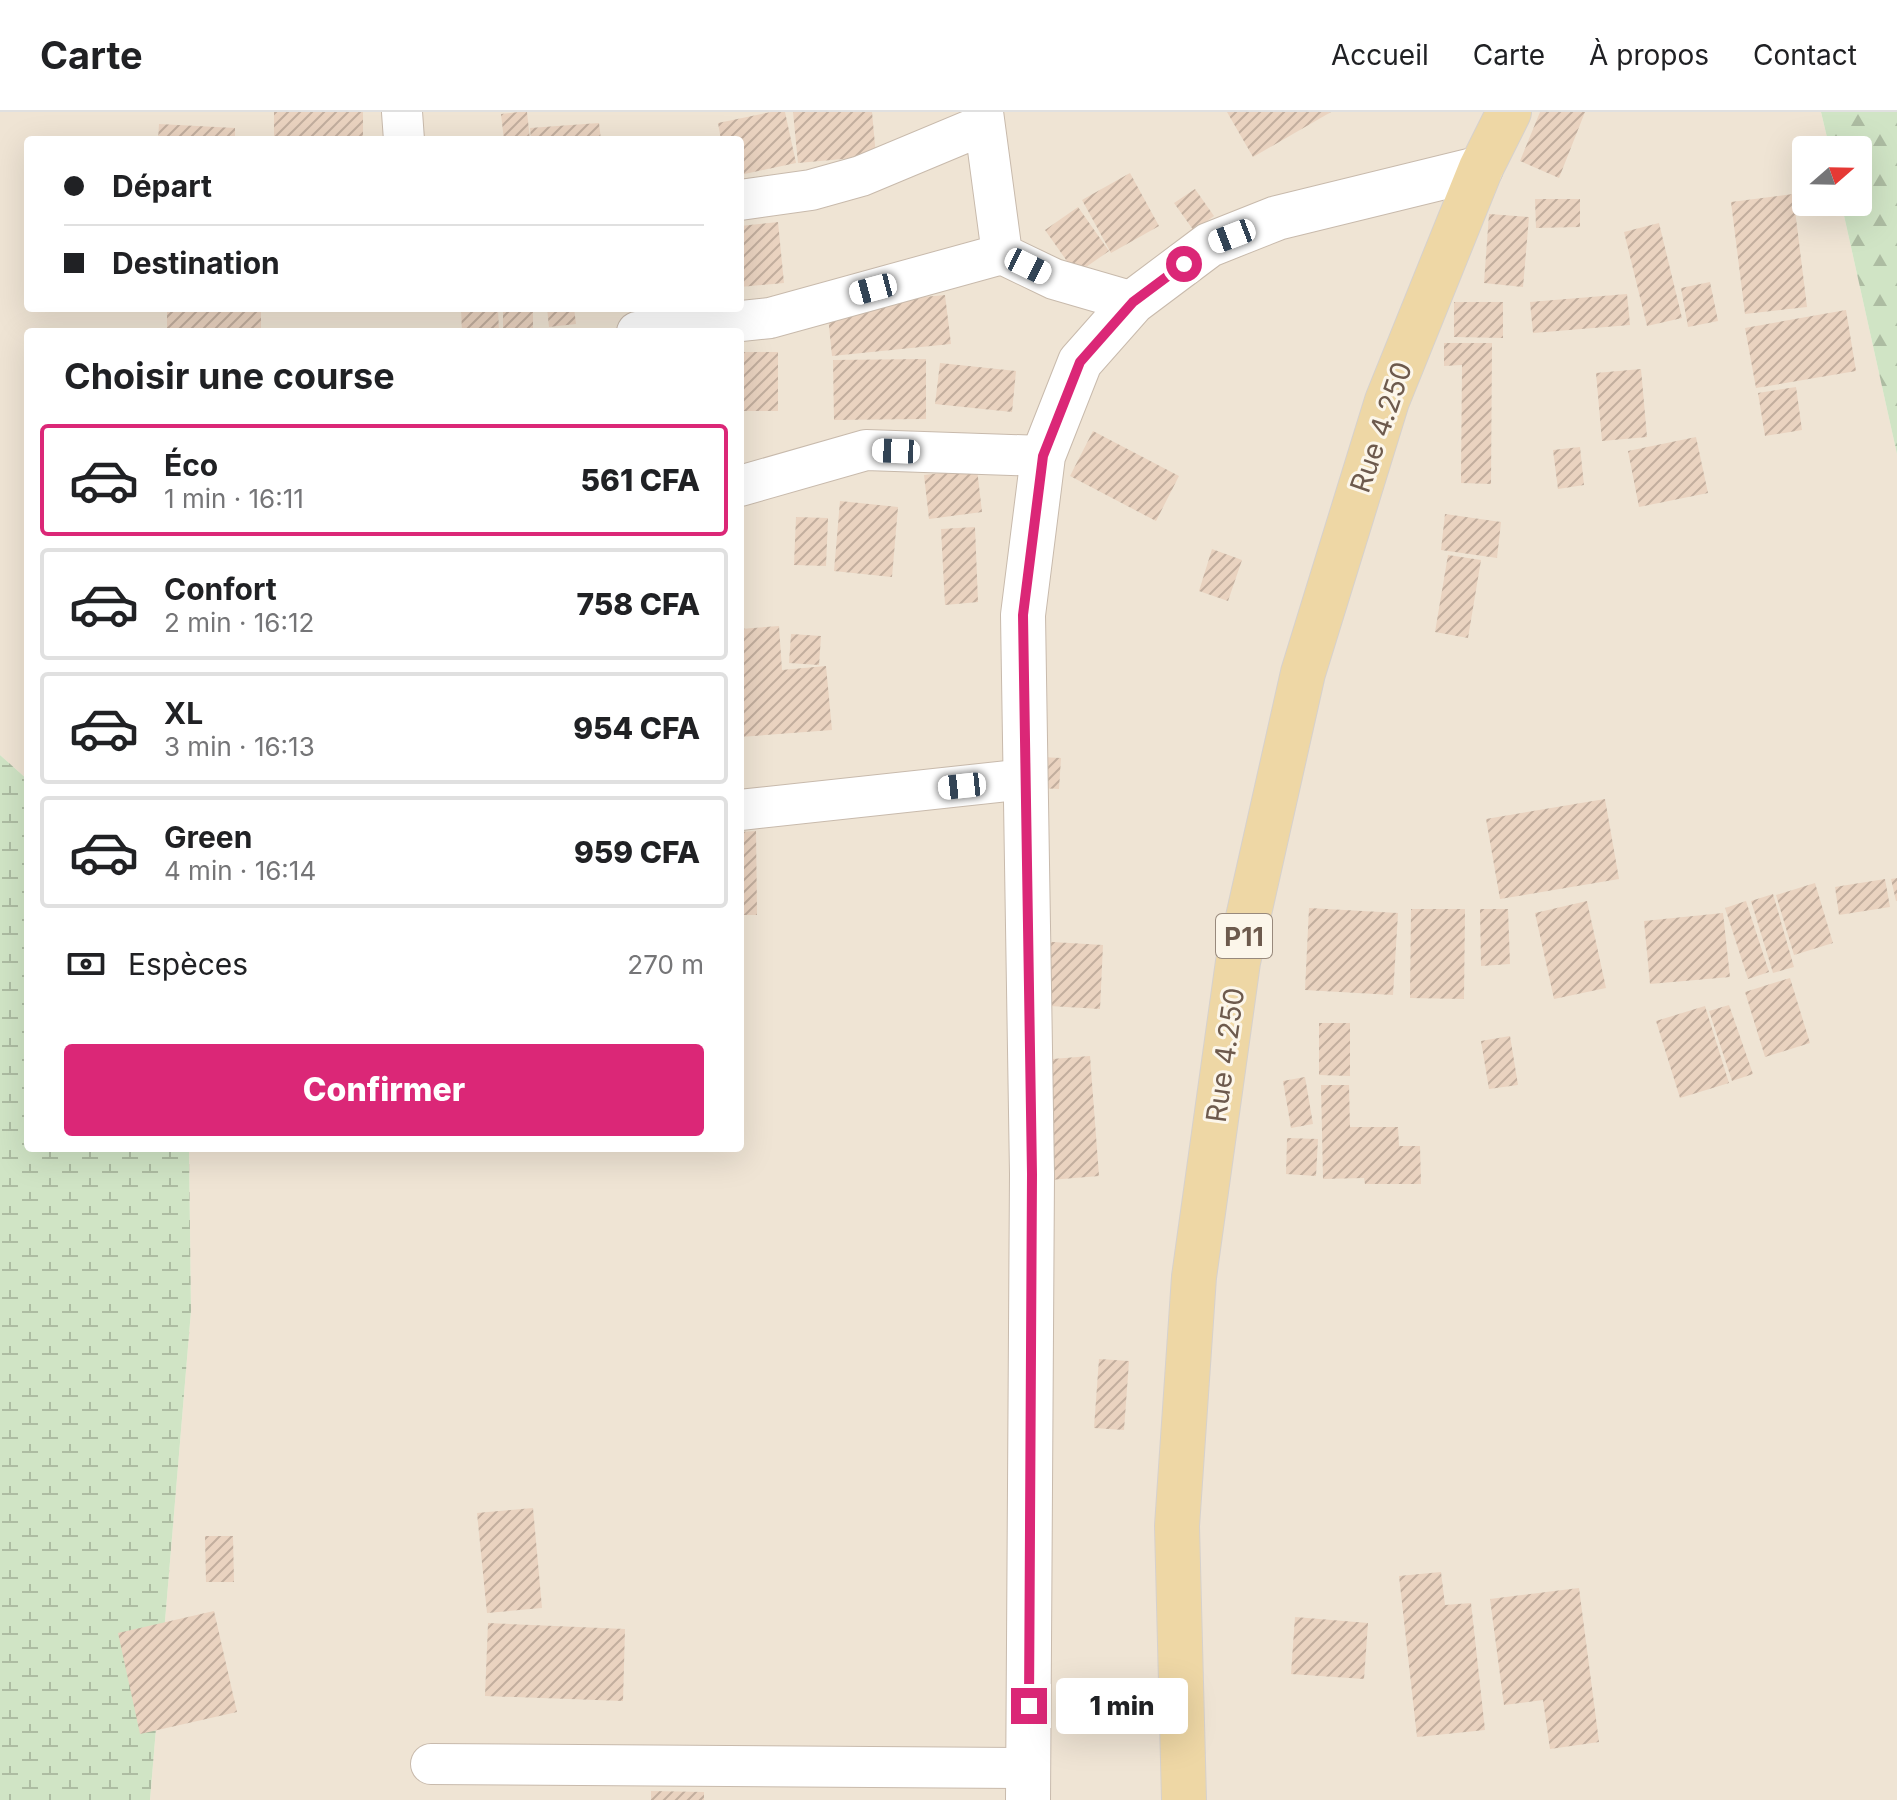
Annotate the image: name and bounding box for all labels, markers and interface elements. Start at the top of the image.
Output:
text: Carte [40,32,143,78]
text: Accueil [1331,38,1429,72]
text: Carte [1473,38,1545,72]
text: À propos [1589,38,1709,72]
text: Contact [1753,38,1857,72]
north arrow [1792,136,1872,216]
map controls [1792,136,1872,216]
text: Départ [112,168,212,204]
car [1205,216,1259,256]
text: Destination [112,245,280,281]
car [1001,245,1055,287]
route start [1166,246,1202,282]
car [847,271,899,307]
text: Choisir une course [64,354,395,398]
street label: Rue 4.250 [1343,357,1419,497]
car [872,438,920,464]
icon: car [68,444,140,516]
text: Éco [164,447,218,483]
text: 561 CFA [581,462,700,498]
text: 1 min · 16:11 [164,483,304,514]
icon: car [68,568,140,640]
text: Confort [164,571,277,607]
text: 758 CFA [576,586,700,622]
text: 2 min · 16:12 [164,607,314,638]
icon: car [68,692,140,764]
text: XL [164,695,203,731]
text: 954 CFA [573,710,700,746]
text: 3 min · 16:13 [164,731,315,762]
car [937,772,987,800]
icon: car [68,816,140,888]
text: Green [164,819,252,855]
text: 959 CFA [574,834,700,870]
text: 4 min · 16:14 [164,855,316,886]
road number: P11 [1216,914,1272,958]
icon: cash [64,942,108,986]
text: Espèces [128,946,248,982]
text: 270 m [627,949,704,980]
street label: Rue 4.250 [1199,985,1251,1125]
button: Confirmer [64,1044,704,1136]
callout: 1 min [1057,1678,1189,1734]
route end [1011,1688,1047,1724]
text: 1 min [1089,1690,1155,1721]

